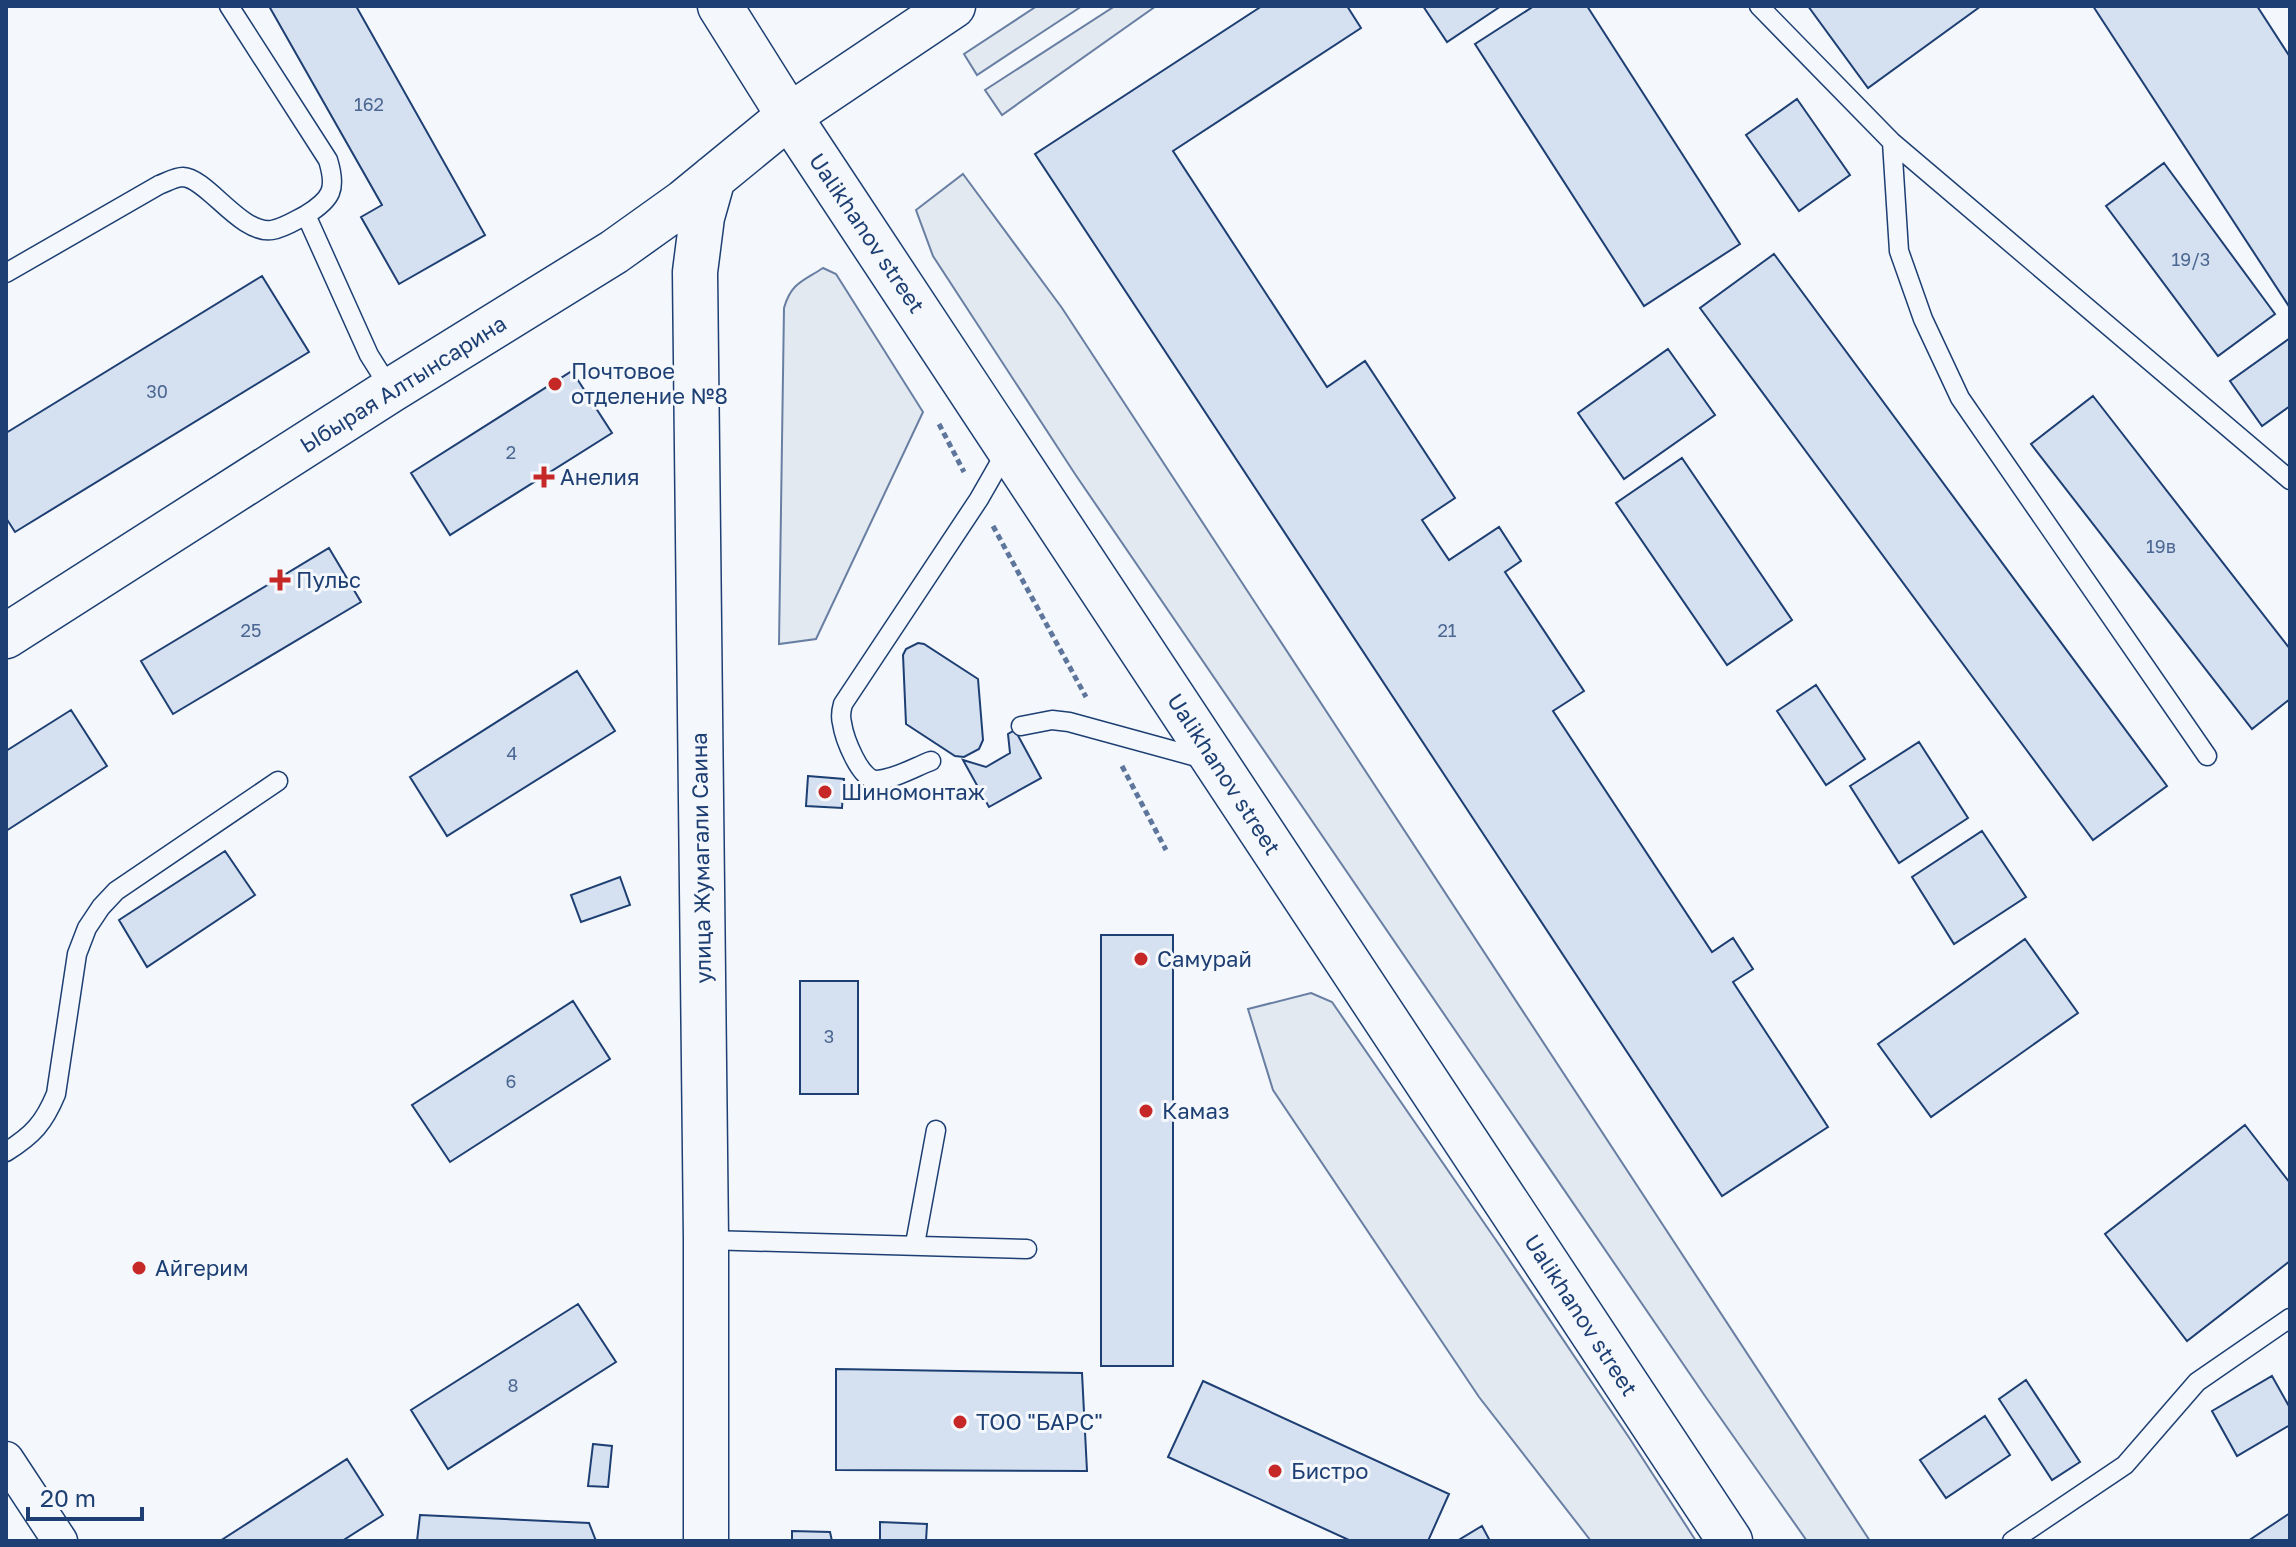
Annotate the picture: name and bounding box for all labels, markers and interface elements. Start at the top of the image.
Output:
house number: 162 [354,93,384,115]
street label: Ualikhanov street [804,148,931,318]
house number: 19/3 [2172,248,2210,270]
street label: Ыбырая Алтынсарина [295,309,511,458]
place label: Почтовое отделение №8 [571,357,728,409]
marker: Почтовое отделение №8 [546,375,564,393]
house number: 30 [146,380,168,402]
house number: 2 [506,441,516,463]
place label: Анелия [560,463,640,490]
marker: Анелия [535,468,553,486]
house number: 19в [2146,535,2176,557]
place label: Пульс [296,566,361,593]
marker: Пульс [271,571,289,589]
house number: 25 [241,619,261,641]
house number: 21 [1437,619,1457,641]
street label: Ualikhanov street [1162,688,1287,860]
street label: улица Жумагали Саина [685,732,716,984]
house number: 4 [507,742,518,764]
place label: Шиномонтаж [841,778,986,805]
marker: Шиномонтаж [816,783,834,801]
place label: Самурай [1157,945,1252,972]
marker: Самурай [1132,950,1150,968]
house number: 3 [824,1025,834,1047]
house number: 6 [506,1070,516,1092]
place label: Камаз [1162,1097,1229,1124]
marker: Камаз [1137,1102,1155,1120]
street label: Ualikhanov street [1519,1229,1644,1401]
place label: Айгерим [155,1254,249,1281]
marker: Айгерим [130,1259,148,1277]
house number: 8 [508,1374,518,1396]
place label: ТОО "БАРС" [976,1408,1103,1435]
marker: ТОО "БАРС" [951,1413,969,1431]
place label: Бистро [1291,1457,1369,1484]
marker: Бистро [1266,1462,1284,1480]
scale bar [28,1471,142,1521]
text: 20 m [40,1483,96,1512]

